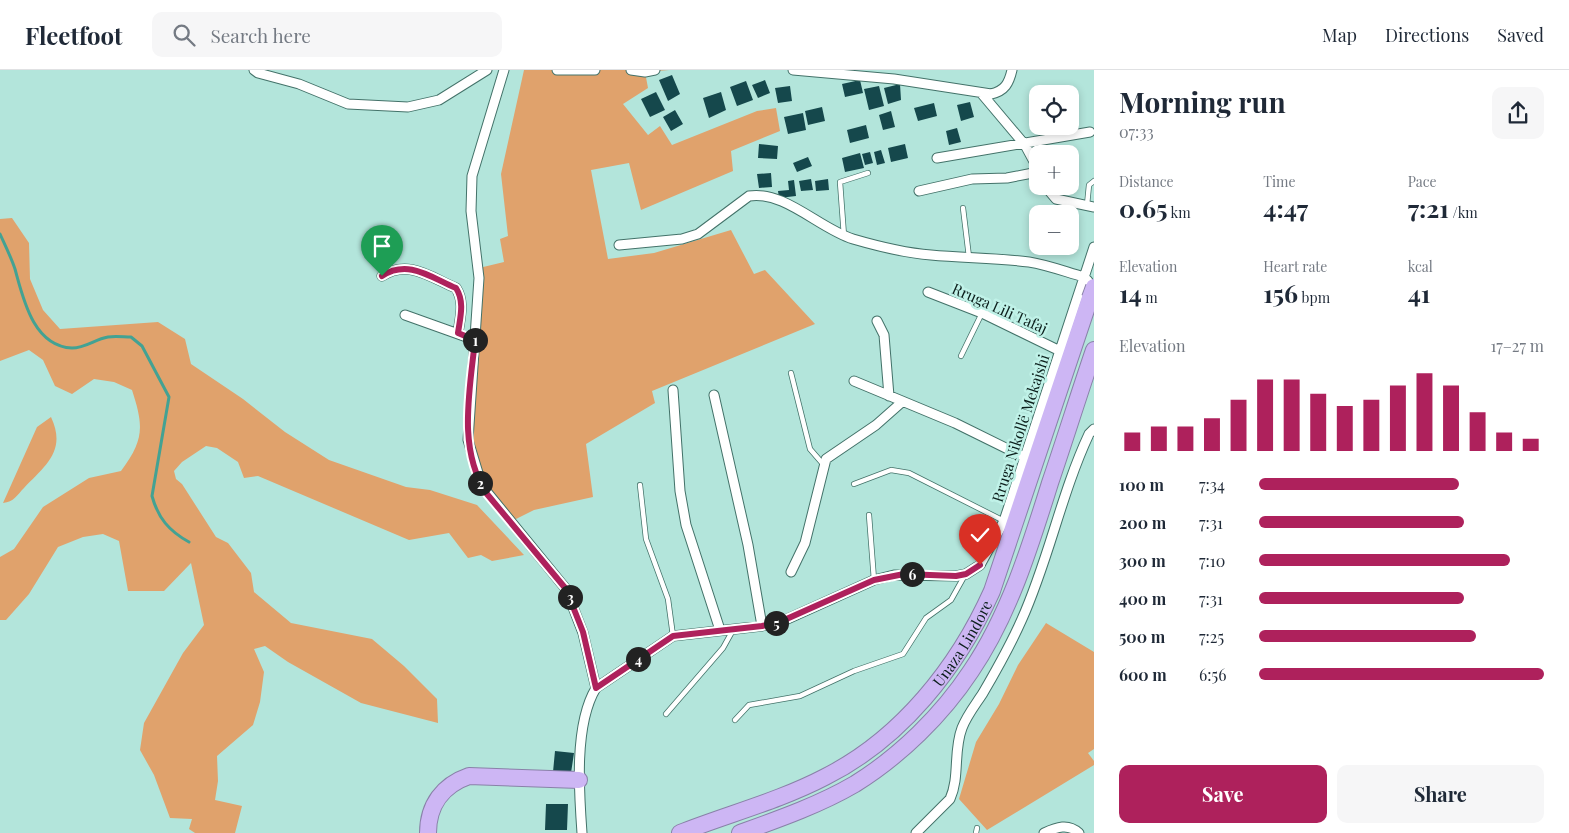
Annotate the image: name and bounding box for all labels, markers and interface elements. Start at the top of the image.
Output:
search box [152,12,502,57]
text: Fleetfoot [25,19,122,51]
icon: search [170,21,198,49]
text: Search here [210,22,311,48]
text: Map [1322,23,1357,47]
text: Directions [1385,23,1469,47]
text: Saved [1497,23,1544,47]
text: Morning run [1119,83,1286,120]
map controls [1029,85,1079,255]
button: locate [1029,85,1079,135]
button: share [1492,87,1544,139]
text: 07:33 [1119,121,1154,142]
button: + [1029,145,1079,195]
text: Distance [1119,172,1174,191]
text: Time [1263,172,1296,191]
text: Pace [1408,172,1437,191]
text: 0.65 [1119,191,1167,224]
text: 4:47 [1263,191,1308,224]
text: 7:21 [1408,191,1449,224]
text: km [1167,203,1191,222]
text: /km [1449,203,1478,222]
button: − [1029,205,1079,255]
pin [361,225,403,276]
icon: arrive [368,232,396,260]
text: Elevation [1119,257,1177,276]
text: Heart rate [1263,257,1327,276]
text: kcal [1408,257,1433,276]
text: 14 [1119,276,1142,309]
text: 156 [1263,276,1298,309]
text: 41 [1408,276,1430,309]
street label: Rruga Lili Tafaj [949,278,1051,338]
text: m [1142,288,1158,307]
text: bpm [1298,288,1330,307]
pin: 1 [462,328,488,352]
text: 1 [473,331,478,350]
text: Elevation [1119,335,1186,356]
text: 17–27 m [1490,335,1544,356]
street label: Rruga Nikollë Mekajshi [987,351,1054,504]
pin: 2 [468,470,492,496]
text: 2 [477,474,484,493]
text: 100 m [1119,474,1164,495]
text: 7:34 [1199,474,1225,495]
text: 200 m [1119,512,1166,533]
text: 7:31 [1199,512,1223,533]
pin [959,514,1001,565]
icon: check [966,521,994,549]
text: 300 m [1119,550,1166,571]
text: 7:10 [1199,550,1225,571]
pin: 6 [900,562,924,586]
text: 6 [909,565,916,584]
pin: 3 [558,584,582,610]
text: 3 [567,588,574,607]
text: 400 m [1119,588,1166,609]
text: 7:31 [1199,588,1223,609]
street label: Unaza Lindore [928,597,996,690]
pin: 5 [764,610,788,636]
text: 5 [773,614,780,633]
text: 500 m [1119,626,1165,647]
text: 7:25 [1199,626,1224,647]
pin: 4 [626,646,650,672]
text: 4 [635,650,642,669]
text: 600 m [1119,664,1167,685]
text: 6:56 [1199,664,1226,685]
button: Save [1119,765,1327,823]
button: Share [1337,765,1544,823]

